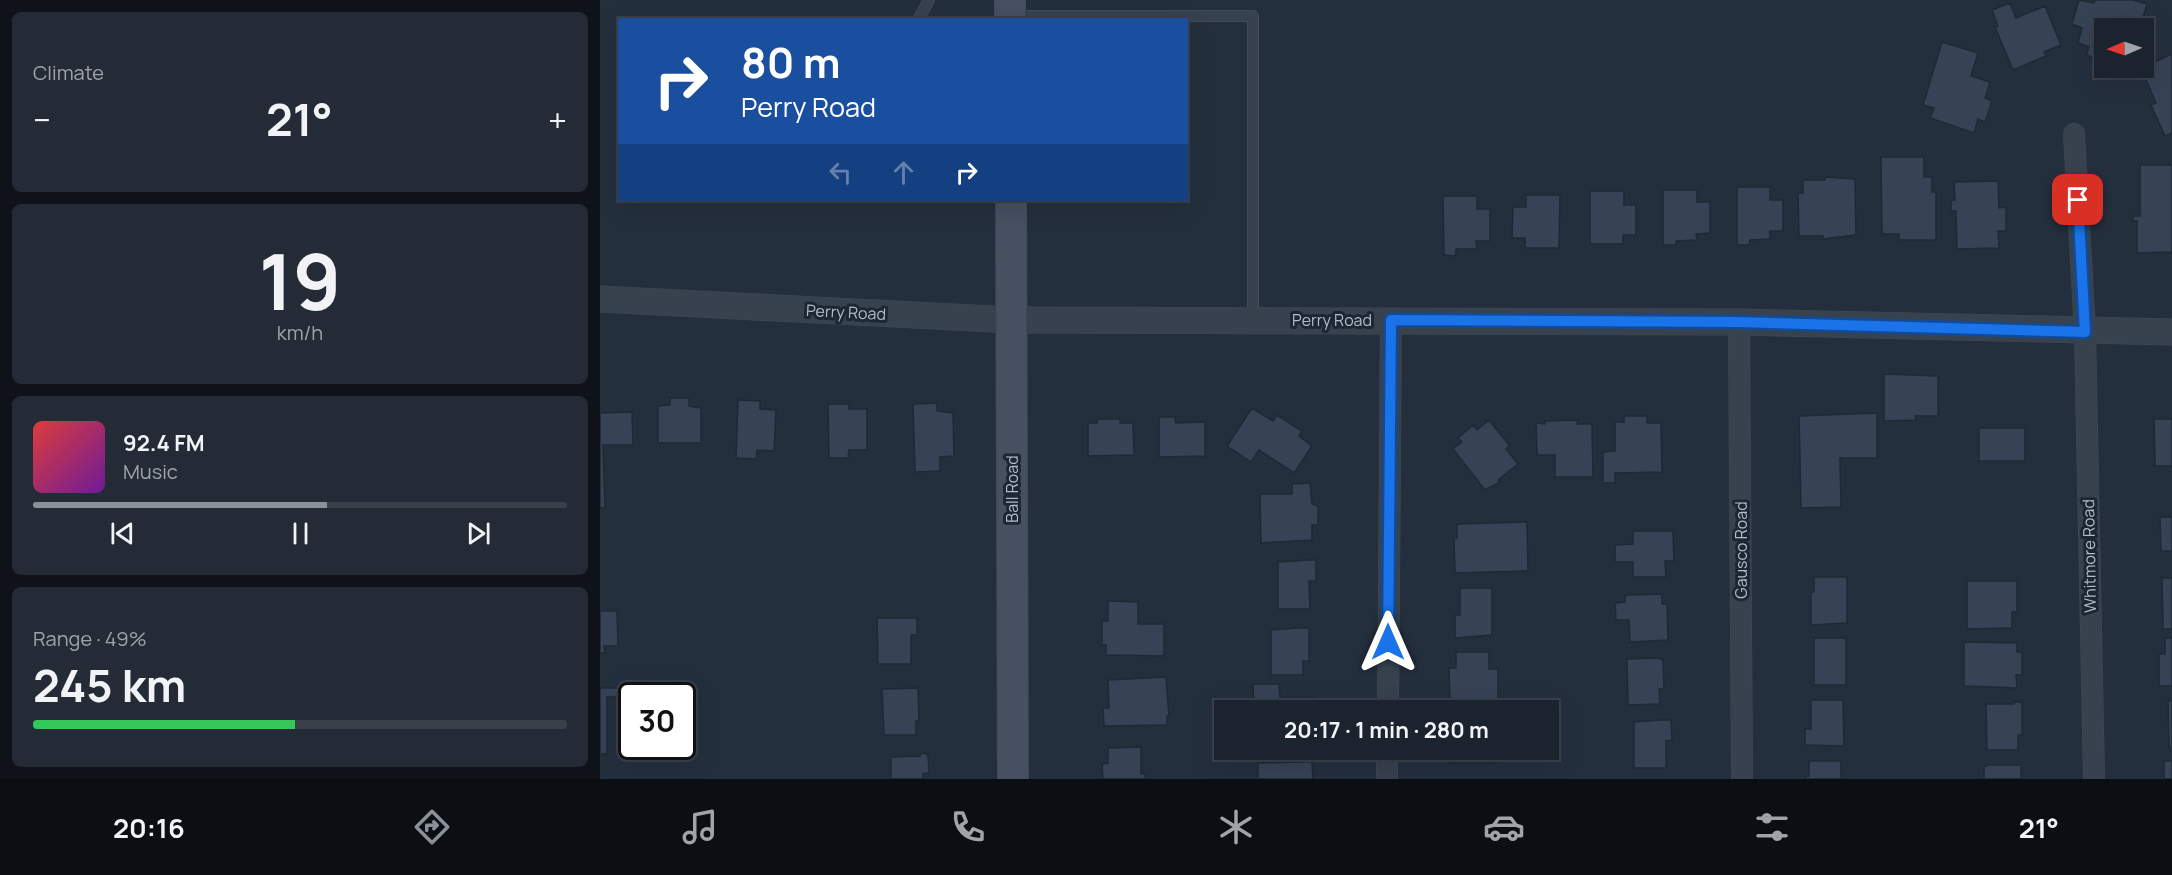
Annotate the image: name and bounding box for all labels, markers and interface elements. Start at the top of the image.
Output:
north arrow [2094,18,2154,78]
map controls [2094,18,2154,78]
text: 80 m [741,33,841,91]
icon: right [642,42,720,120]
text: Climate [33,59,104,86]
text: 21° [266,88,333,150]
text: Perry Road [741,88,876,125]
text: − [33,97,51,142]
text: + [548,97,567,142]
icon: left [824,156,857,189]
icon: ahead [887,156,920,189]
icon: right [950,156,983,189]
pin [2052,174,2103,225]
icon: arrive [2061,183,2094,216]
text: 19 [259,227,341,333]
street label: Perry Road [806,299,886,325]
street label: Perry Road [1292,309,1372,331]
text: km/h [277,319,323,346]
text: 92.4 FM [123,428,205,458]
street label: Ball Road [1001,455,1023,523]
text: Music [123,458,178,485]
street label: Whitmore Road [2077,499,2101,613]
street label: Gausco Road [1730,501,1752,599]
icon: previous [106,517,139,550]
icon: pause [284,517,317,550]
icon: next [462,517,495,550]
position arrow [1356,610,1420,674]
text: Range · 49% [33,625,147,652]
text: 245 km [33,654,186,716]
speed limit sign: 30 [618,682,696,760]
text: 20:17 · 1 min · 280 m [1284,715,1489,745]
icon: directions [411,806,453,848]
icon: music [679,806,721,848]
icon: phone [947,806,989,848]
icon: climate [1215,806,1257,848]
icon: car [1483,806,1525,848]
icon: filters [1751,806,1793,848]
text: 20:16 [113,809,185,846]
text: 21° [2019,809,2059,846]

